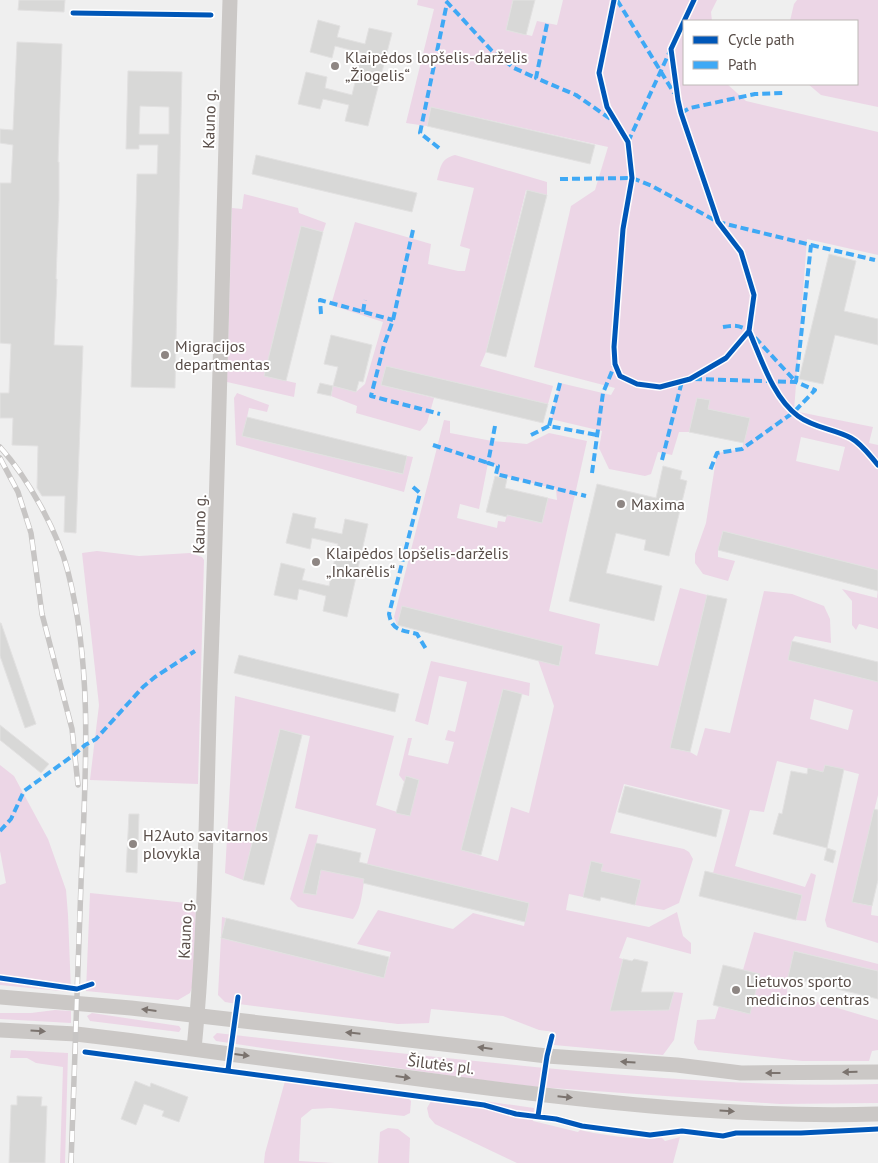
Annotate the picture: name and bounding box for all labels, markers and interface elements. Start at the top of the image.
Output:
legend [683,20,858,85]
text: Cycle path [728,30,794,49]
place label: Klaipėdos lopšelis-darželis „Žiogelis“ [345,47,528,85]
text: Path [728,55,757,74]
marker: Klaipėdos lopšelis-darželis „Žiogelis“ [329,60,341,72]
street label: Kauno g. [198,89,220,149]
place label: Migracijos departmentas [175,336,270,374]
marker: Migracijos departmentas [159,349,171,361]
street label: Kauno g. [188,494,210,554]
place label: Maxima [631,494,685,514]
marker: Maxima [615,498,627,510]
place label: Klaipėdos lopšelis-darželis „Inkarėlis“ [326,543,509,581]
marker: Klaipėdos lopšelis-darželis „Inkarėlis“ [310,556,322,568]
place label: H2Auto savitarnos plovykla [143,825,268,863]
marker: H2Auto savitarnos plovykla [127,838,139,850]
street label: Kauno g. [173,899,197,959]
place label: Lietuvos sporto medicinos centras [746,971,869,1009]
marker: Lietuvos sporto medicinos centras [730,984,742,996]
one-way arrow [141,1006,157,1014]
one-way arrow [30,1028,46,1036]
one-way arrow [345,1029,361,1037]
one-way arrow [477,1044,493,1052]
street label: Šilutės pl. [406,1050,476,1078]
one-way arrow [235,1051,251,1059]
one-way arrow [620,1058,636,1066]
one-way arrow [841,1068,857,1076]
one-way arrow [764,1069,780,1077]
one-way arrow [396,1073,412,1081]
one-way arrow [557,1093,573,1101]
one-way arrow [719,1107,735,1115]

